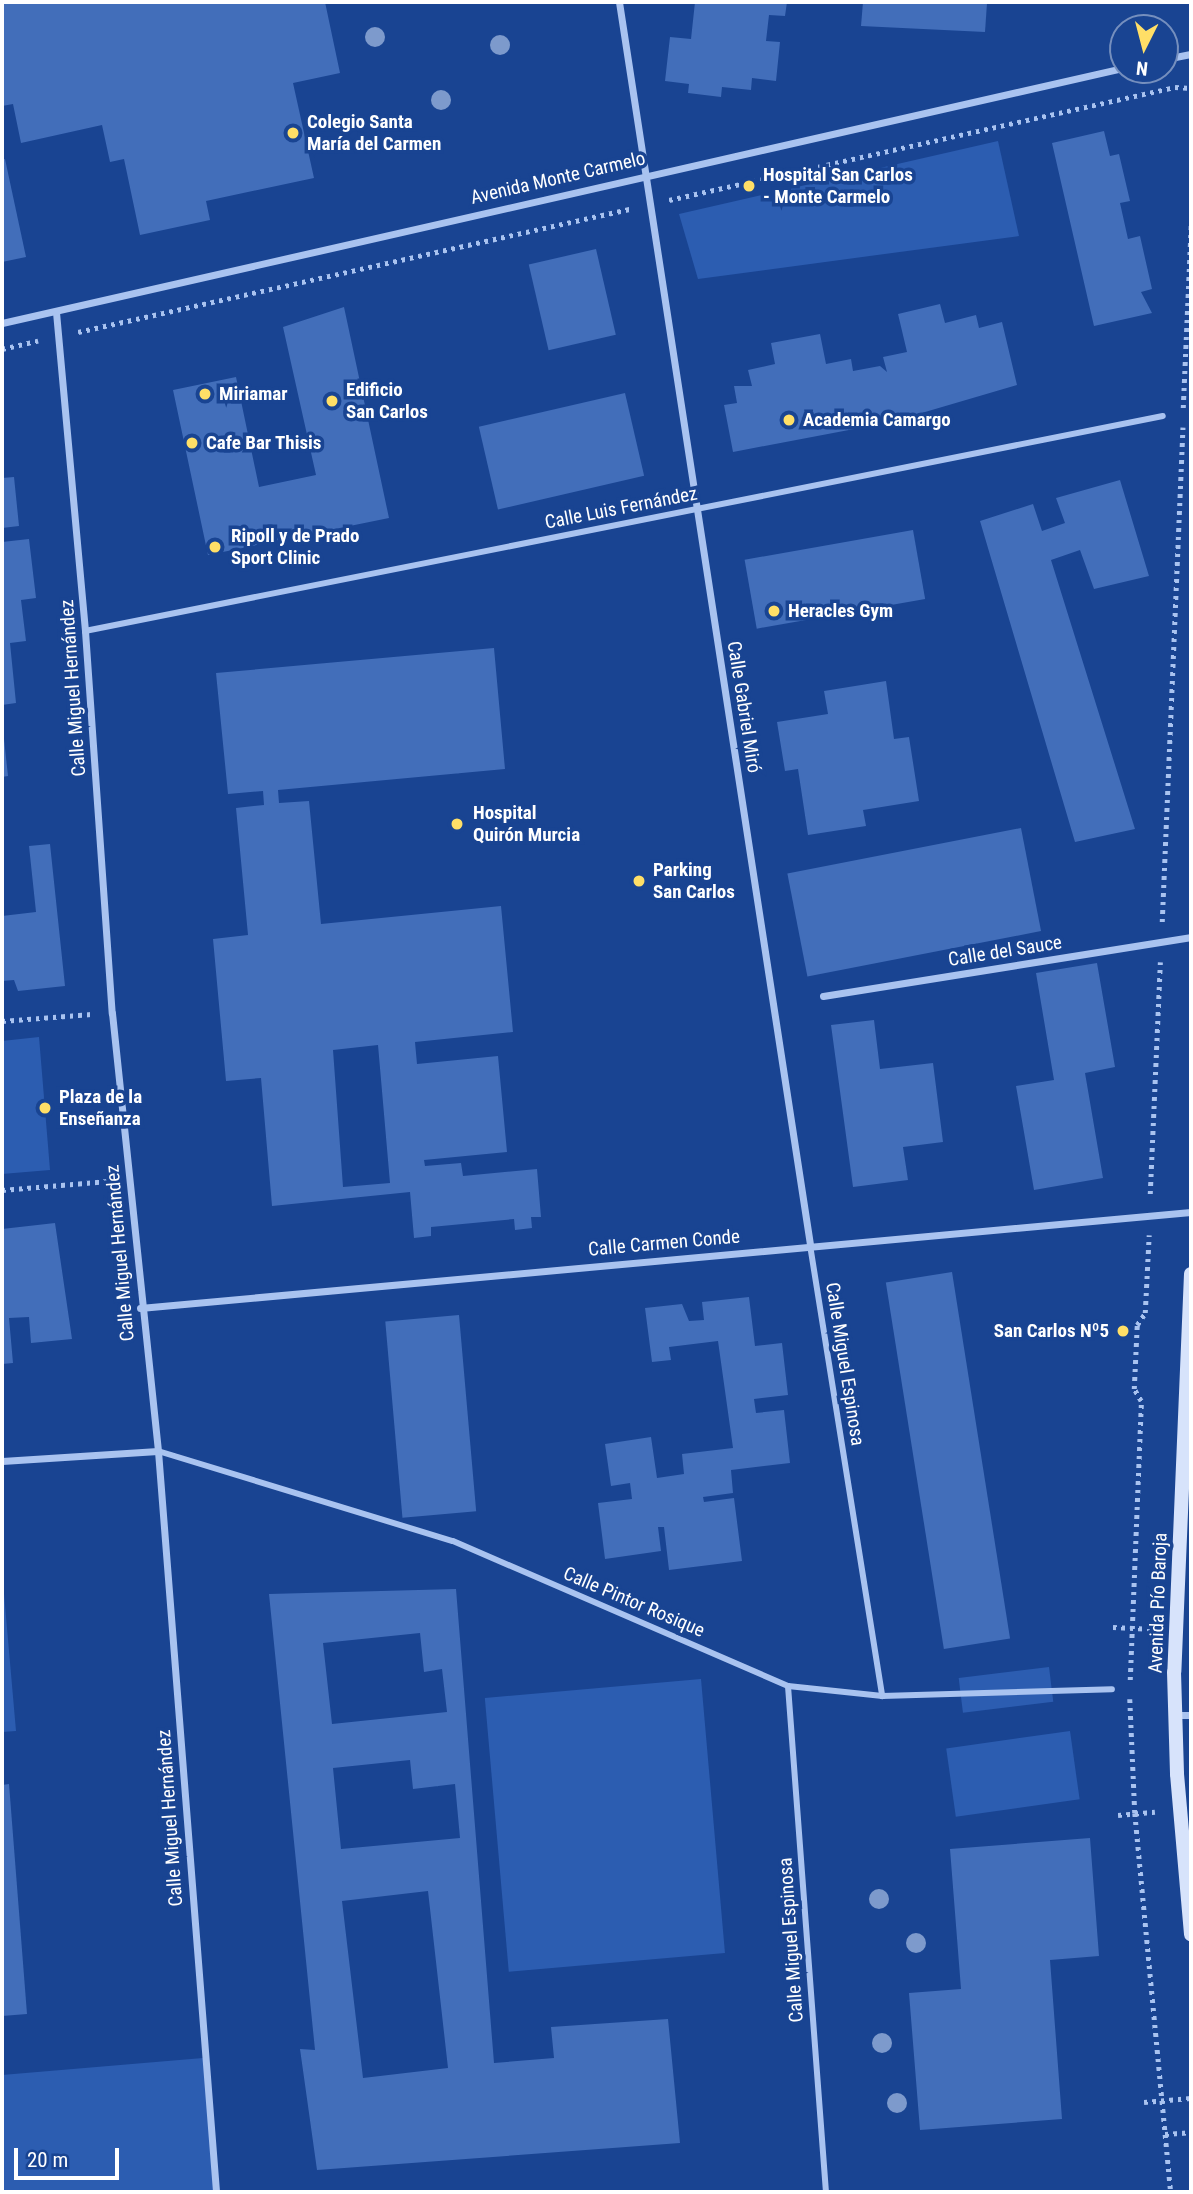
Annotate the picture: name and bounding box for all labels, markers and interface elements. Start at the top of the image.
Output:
north arrow [1109,14,1179,84]
text: N [1135,56,1149,80]
place label: Colegio Santa María del Carmen [307,111,441,155]
marker: Colegio Santa María del Carmen [285,125,301,141]
street label: Avenida Monte Carmelo [468,147,648,209]
place label: Hospital San Carlos - Monte Carmelo [763,164,913,208]
marker: Hospital San Carlos - Monte Carmelo [741,178,757,194]
place label: Edificio San Carlos [346,379,428,423]
place label: Miriamar [219,383,288,405]
marker: Miriamar [197,386,213,402]
marker: Edificio San Carlos [324,393,340,409]
place label: Academia Camargo [803,409,951,431]
marker: Academia Camargo [781,412,797,428]
place label: Cafe Bar Thisis [206,432,322,454]
marker: Cafe Bar Thisis [184,435,200,451]
street label: Calle Luis Fernández [543,482,699,534]
place label: Ripoll y de Prado Sport Clinic [231,525,359,569]
marker: Ripoll y de Prado Sport Clinic [205,537,225,557]
street label: Calle Miguel Hernández [55,599,91,777]
place label: Heracles Gym [788,600,893,622]
marker: Heracles Gym [766,603,782,619]
street label: Calle Gabriel Miró [722,639,766,775]
place label: Hospital Quirón Murcia [473,802,580,846]
marker: Hospital Quirón Murcia [447,814,467,834]
place label: Parking San Carlos [653,859,735,903]
marker: Parking San Carlos [631,873,647,889]
street label: Calle del Sauce [947,931,1063,971]
place label: Plaza de la Enseñanza [59,1086,142,1130]
marker: Plaza de la Enseñanza [37,1100,53,1116]
street label: Calle Miguel Hernández [101,1164,139,1342]
street label: Calle Carmen Conde [587,1225,741,1261]
street label: Calle Miguel Espinosa [821,1281,869,1447]
place label: San Carlos Nº5 [994,1320,1109,1342]
marker: San Carlos Nº5 [1115,1323,1131,1339]
street label: Avenida Pío Baroja [1144,1532,1172,1674]
street label: Calle Pintor Rosique [560,1562,708,1642]
street label: Calle Miguel Hernández [152,1729,188,1907]
street label: Calle Miguel Espinosa [774,1857,808,2023]
scale bar [18,2134,122,2178]
text: 20 m [27,2148,68,2172]

